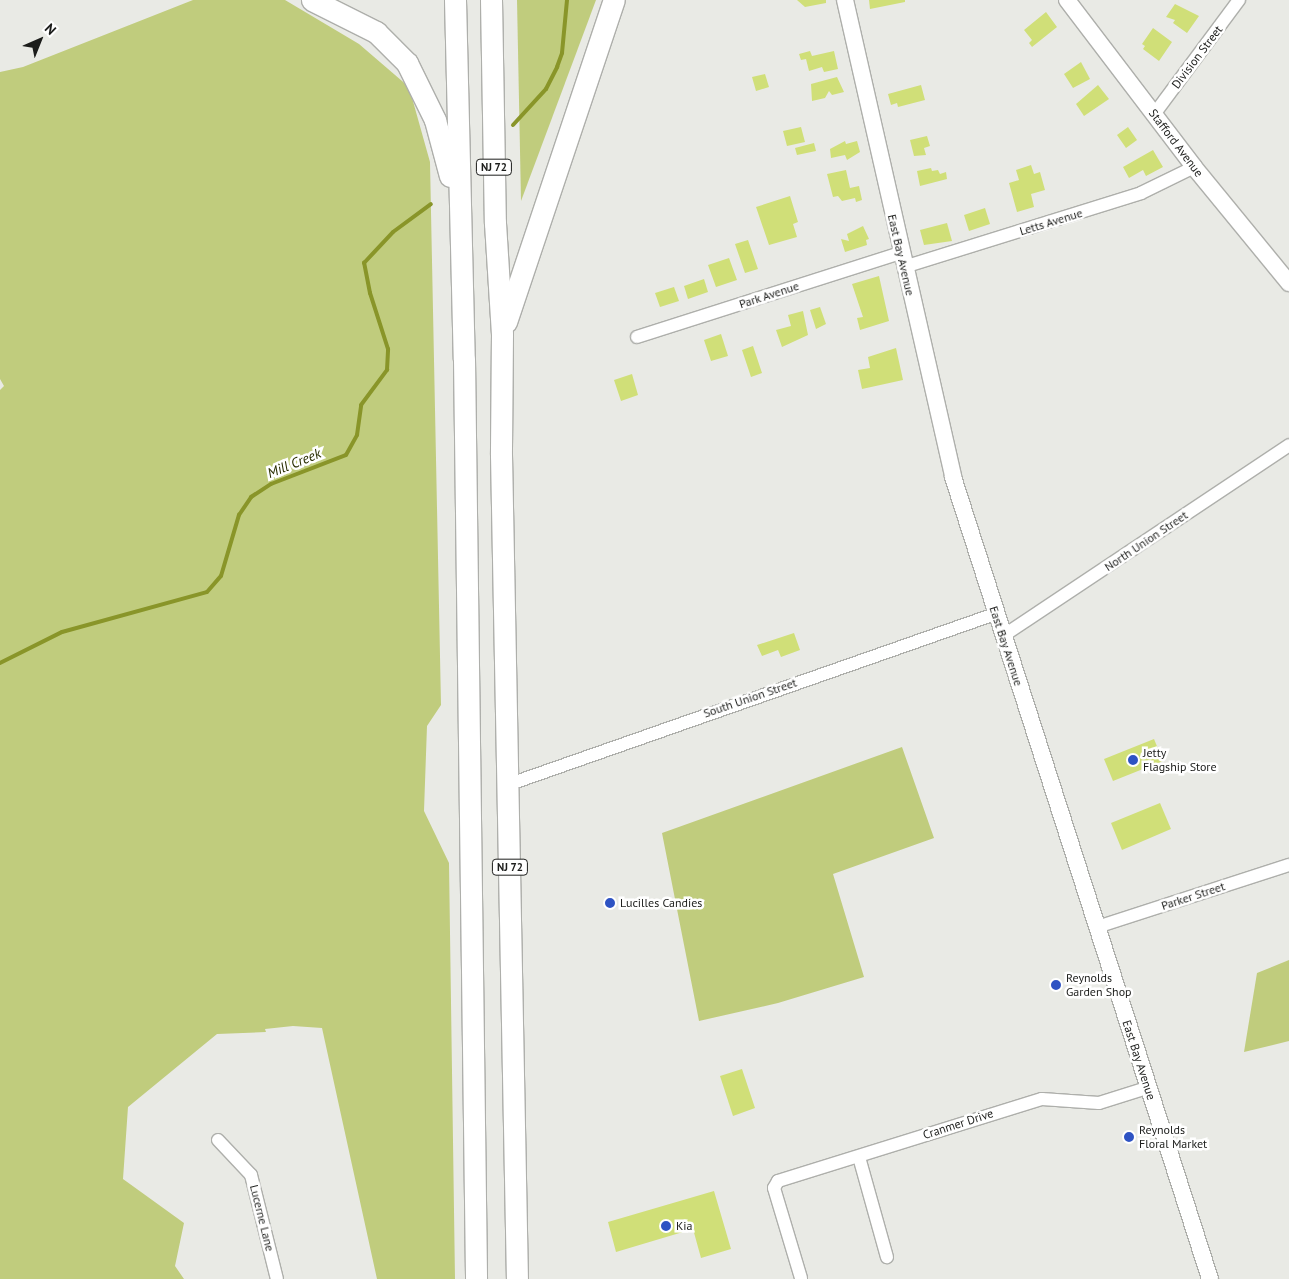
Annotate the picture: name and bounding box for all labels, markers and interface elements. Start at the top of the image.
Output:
north arrow [15,15,65,65]
text: N [41,20,60,39]
street label: Division Street [1169,23,1225,91]
street label: Stafford Avenue [1146,106,1206,180]
road number: NJ 72 [475,158,513,176]
street label: Letts Avenue [1018,206,1084,238]
street label: East Bay Avenue [885,212,917,298]
street label: Park Avenue [737,278,801,312]
water label: Mill Creek [265,445,323,481]
street label: North Union Street [1102,508,1190,574]
street label: East Bay Avenue [986,604,1026,688]
street label: South Union Street [702,675,798,721]
place label: Jetty Flagship Store [1143,746,1217,774]
marker: Jetty Flagship Store [1127,754,1139,766]
road number: NJ 72 [491,859,529,876]
street label: Parker Street [1159,879,1227,913]
place label: Lucilles Candies [620,896,702,910]
marker: Lucilles Candies [604,897,616,909]
place label: Reynolds Garden Shop [1066,971,1132,999]
marker: Reynolds Garden Shop [1050,979,1062,991]
street label: East Bay Avenue [1119,1018,1159,1102]
street label: Cranmer Drive [921,1106,995,1142]
place label: Reynolds Floral Market [1139,1123,1207,1151]
marker: Reynolds Floral Market [1123,1131,1135,1143]
street label: Lucerne Lane [247,1183,277,1253]
place label: Kia [676,1219,692,1233]
marker: Kia [660,1220,672,1232]

